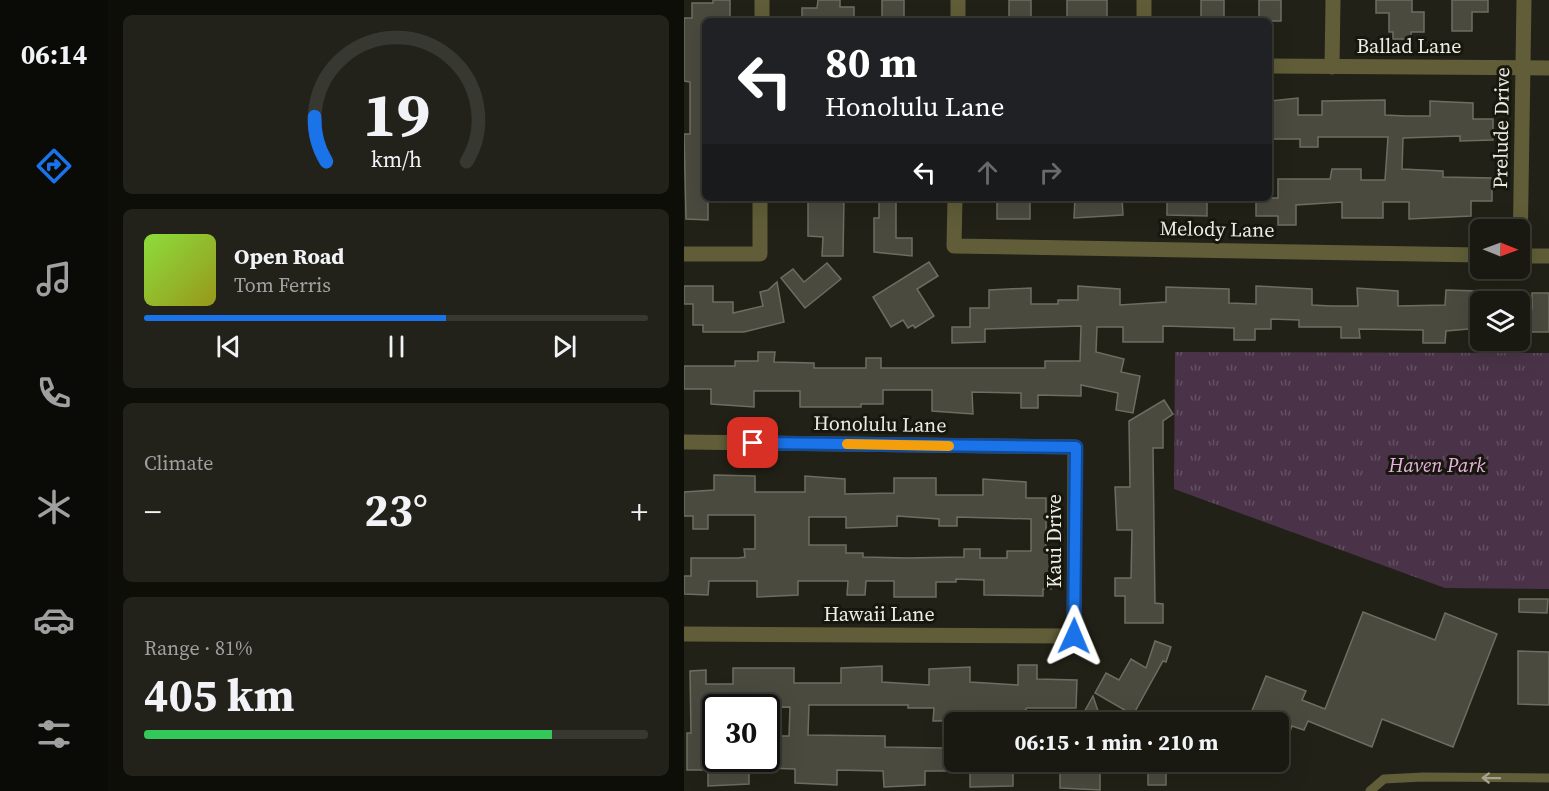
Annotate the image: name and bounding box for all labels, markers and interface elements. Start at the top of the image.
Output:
street label: Ballad Lane [1357,32,1461,60]
text: 80 m [825,33,918,91]
text: 06:14 [21,36,87,73]
icon: left [726,42,804,120]
street label: Prelude Drive [1486,67,1516,189]
text: 19 [362,71,430,157]
text: Honolulu Lane [825,88,1005,125]
icon: directions [33,145,75,187]
text: km/h [370,145,422,174]
icon: left [908,156,941,189]
icon: ahead [971,156,1004,189]
icon: right [1034,156,1067,189]
street label: Melody Lane [1159,214,1275,244]
north arrow [1470,219,1530,279]
map controls [1470,219,1530,351]
text: Open Road [234,241,344,271]
icon: music [33,258,75,300]
text: Tom Ferris [234,271,331,299]
button: layers [1470,291,1530,351]
icon: previous [212,330,245,363]
icon: pause [380,330,413,363]
icon: next [548,330,581,363]
icon: phone [33,372,75,414]
street label: Honolulu Lane [813,409,947,439]
pin [727,417,778,468]
icon: arrive [736,426,769,459]
text: Climate [144,449,213,477]
park label: Haven Park [1388,451,1486,479]
text: 23° [364,479,428,541]
icon: climate [33,486,75,528]
text: − [144,489,162,534]
text: + [630,489,648,534]
street label: Kaui Drive [1040,494,1068,588]
icon: car [33,599,75,641]
street label: Hawaii Lane [823,600,935,628]
position arrow [1042,604,1106,668]
text: Range · 81% [144,634,253,662]
text: 405 km [144,664,295,726]
speed limit sign: 30 [702,694,780,772]
icon: filters [33,713,75,755]
text: 06:15 · 1 min · 210 m [1015,727,1218,757]
one-way arrow [1481,772,1501,784]

